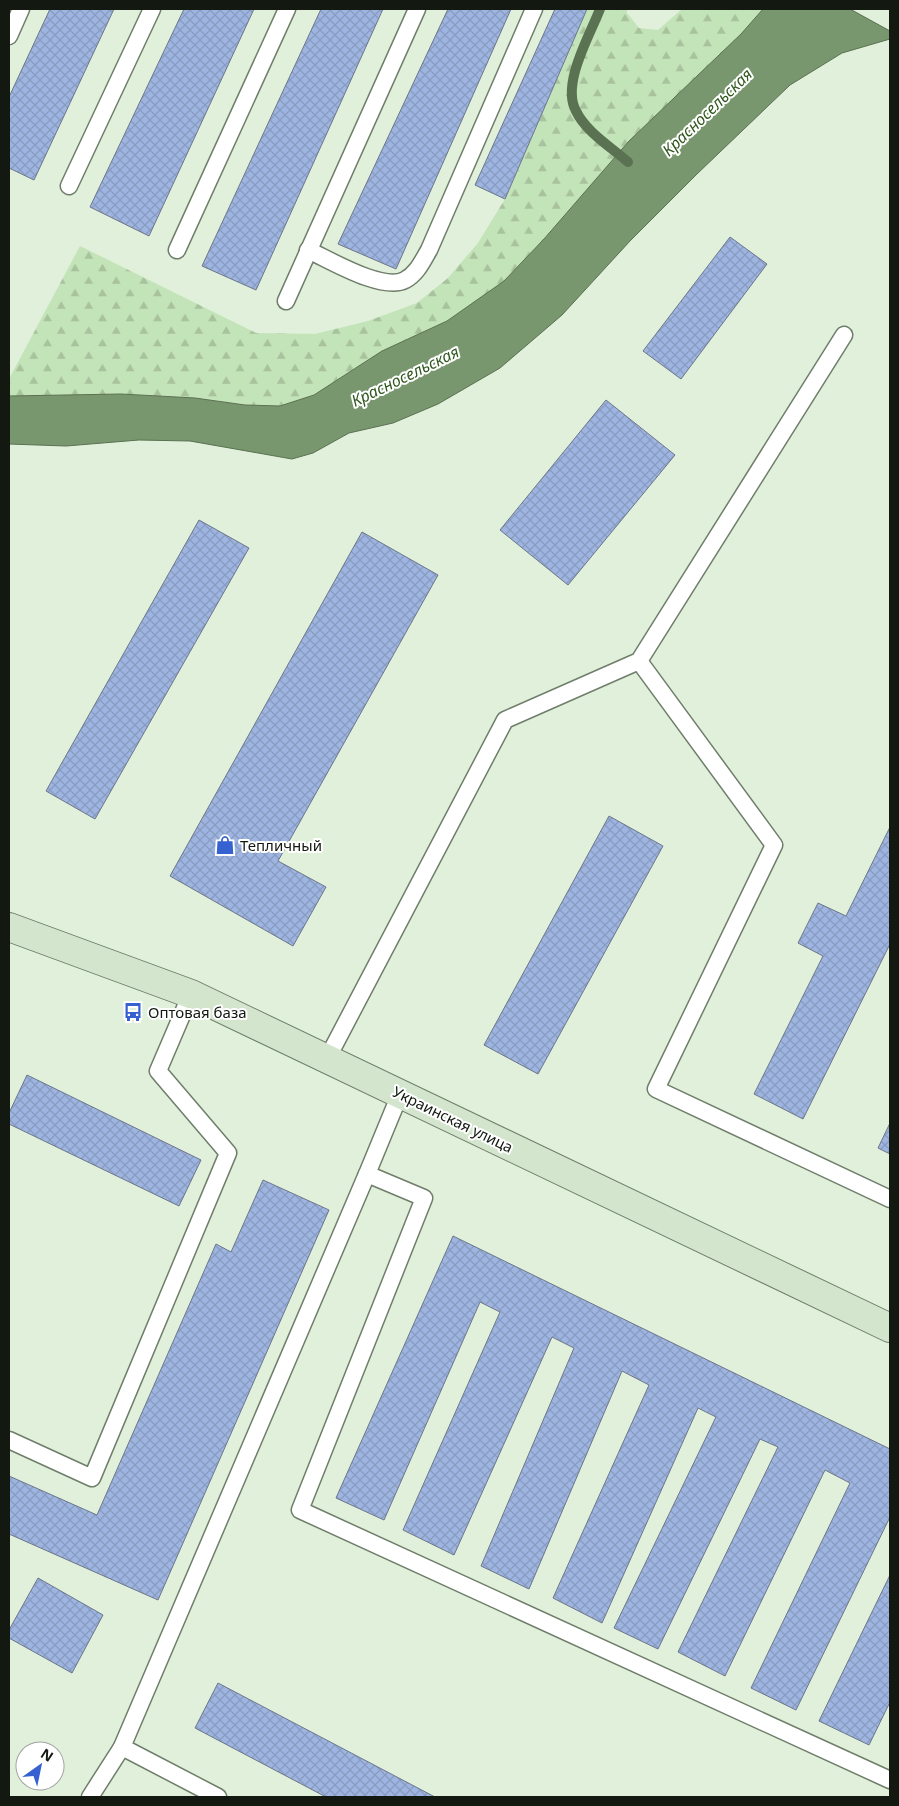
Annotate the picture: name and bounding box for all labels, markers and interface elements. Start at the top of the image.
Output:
water label: Красносельская [657,63,757,161]
water label: Красносельская [348,340,462,412]
shop icon: Тепличный [214,834,236,856]
place label: Тепличный [240,835,322,855]
bus stop icon: Оптовая база [122,1001,144,1023]
place label: Оптовая база [148,1002,247,1022]
street label: Украинская улица [390,1081,516,1157]
north arrow [15,1741,65,1791]
text: N [37,1744,57,1766]

